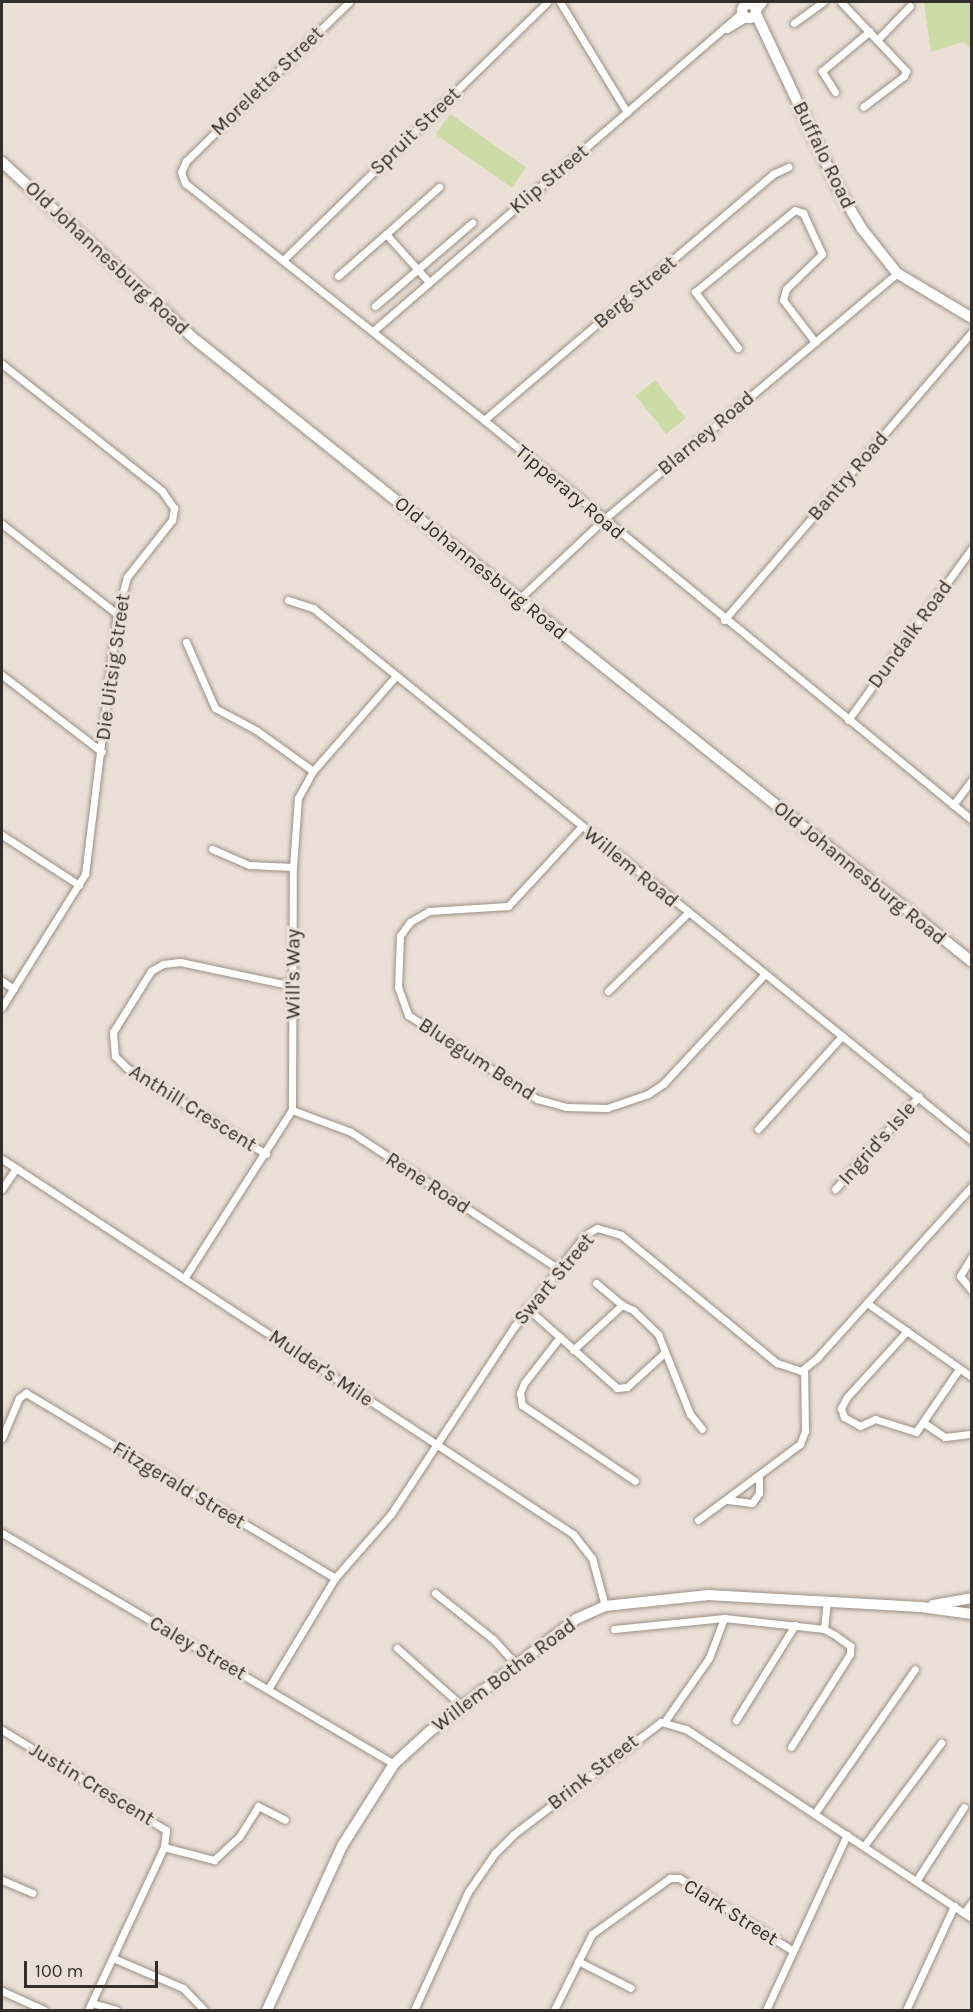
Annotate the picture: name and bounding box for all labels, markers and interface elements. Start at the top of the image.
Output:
street label: Moreletta Street [206,21,328,141]
street label: Spruit Street [365,82,465,180]
street label: Buffalo Road [788,97,860,213]
street label: Klip Street [505,139,593,219]
street label: Old Johannesburg Road [20,176,194,340]
street label: Berg Street [589,250,681,334]
street label: Blarney Road [653,386,759,480]
street label: Bantry Road [803,426,893,526]
street label: Tipperary Road [511,439,629,545]
street label: Old Johannesburg Road [390,491,572,645]
street label: Dundalk Road [863,575,957,693]
street label: Die Uitsig Street [91,592,135,742]
street label: Old Johannesburg Road [769,796,951,950]
street label: Willem Road [579,822,683,912]
street label: Will's Way [281,929,305,1019]
street label: Bluegum Bend [414,1012,540,1106]
street label: Anthill Crescent [125,1059,261,1157]
street label: Ingrid's Isle [833,1096,921,1190]
street label: Rene Road [381,1147,475,1219]
street label: Swart Street [509,1228,599,1330]
street label: Mulder's Mile [264,1324,378,1412]
street label: Fitzgerald Street [108,1436,250,1534]
street label: Caley Street [145,1611,251,1685]
street label: Willem Botha Road [427,1613,581,1737]
street label: Brink Street [543,1729,643,1815]
street label: Justin Crescent [25,1737,159,1831]
street label: Clark Street [679,1873,783,1951]
scale bar [27,1949,160,1987]
text: 100 m [35,1960,83,1982]

